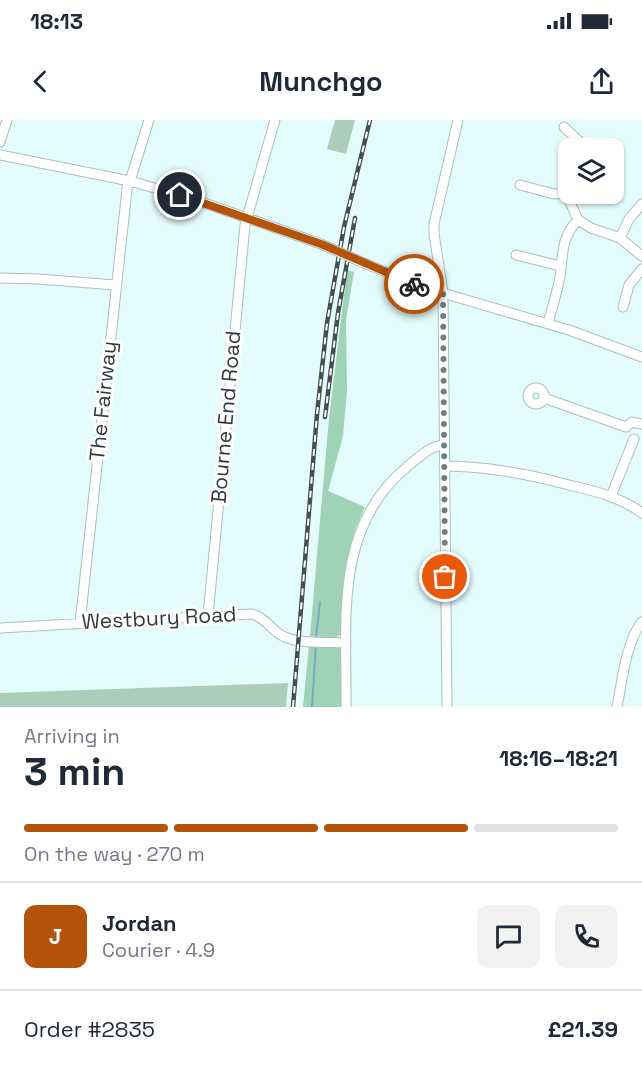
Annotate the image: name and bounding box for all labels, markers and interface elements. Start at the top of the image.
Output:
text: 18:13 [30,7,83,35]
text: Munchgo [259,64,383,99]
icon: back [24,65,57,98]
icon: share [585,65,618,98]
map controls [558,138,624,204]
button: layers [558,138,624,204]
pin [154,169,205,220]
icon: home [163,178,196,211]
courier [384,254,444,314]
icon: bike [398,268,431,301]
street label: Bourne End Road [204,329,247,505]
street label: The Fairway [83,340,122,462]
pin [419,551,470,602]
icon: bag [428,560,461,593]
street label: Westbury Road [81,600,237,635]
text: Arriving in [24,723,120,749]
text: 18:16–18:21 [499,744,618,772]
text: 3 min [24,747,125,796]
text: On the way · 270 m [24,841,205,867]
button: chat [477,905,540,968]
button: phone [555,905,618,968]
text: Jordan [102,909,177,937]
text: J [49,922,62,950]
text: Courier · 4.9 [102,937,215,963]
text: Order #2835 [24,1015,155,1043]
text: £21.39 [547,1015,618,1043]

